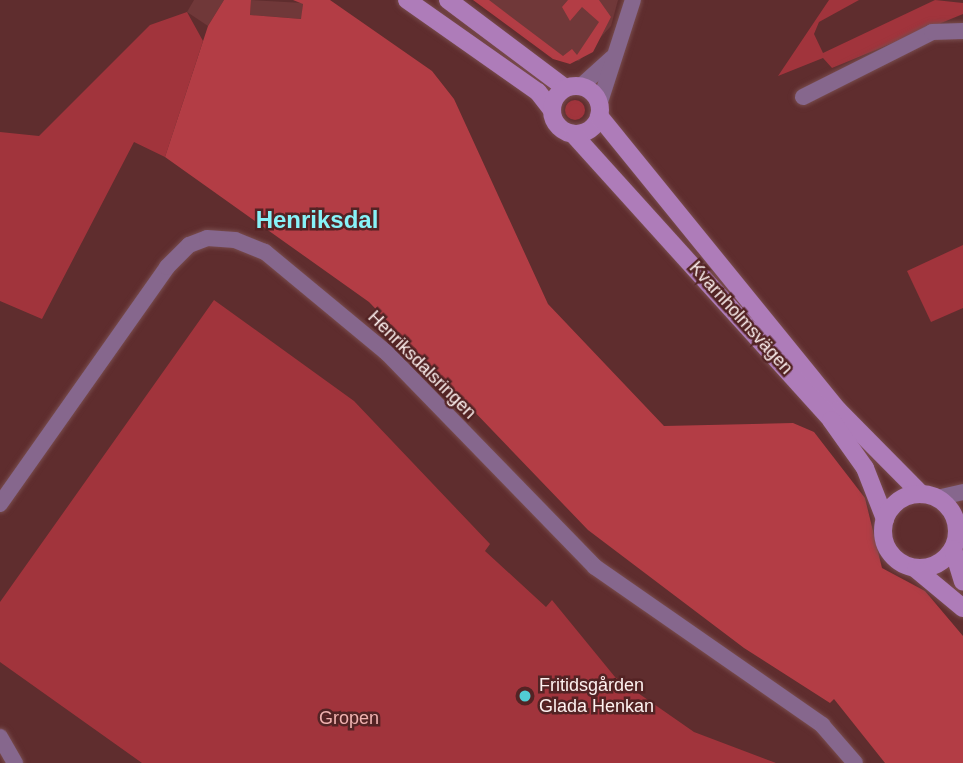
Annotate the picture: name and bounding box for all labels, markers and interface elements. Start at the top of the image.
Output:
district label: Henriksdal [256,206,378,234]
street label: Kvarnholmsvägen [685,257,797,379]
street label: Henriksdalsringen [363,306,481,424]
place label: Fritidsgården Glada Henkan [539,675,654,718]
marker: Fritidsgården Glada Henkan [517,688,533,704]
park label: Gropen [319,707,379,729]

